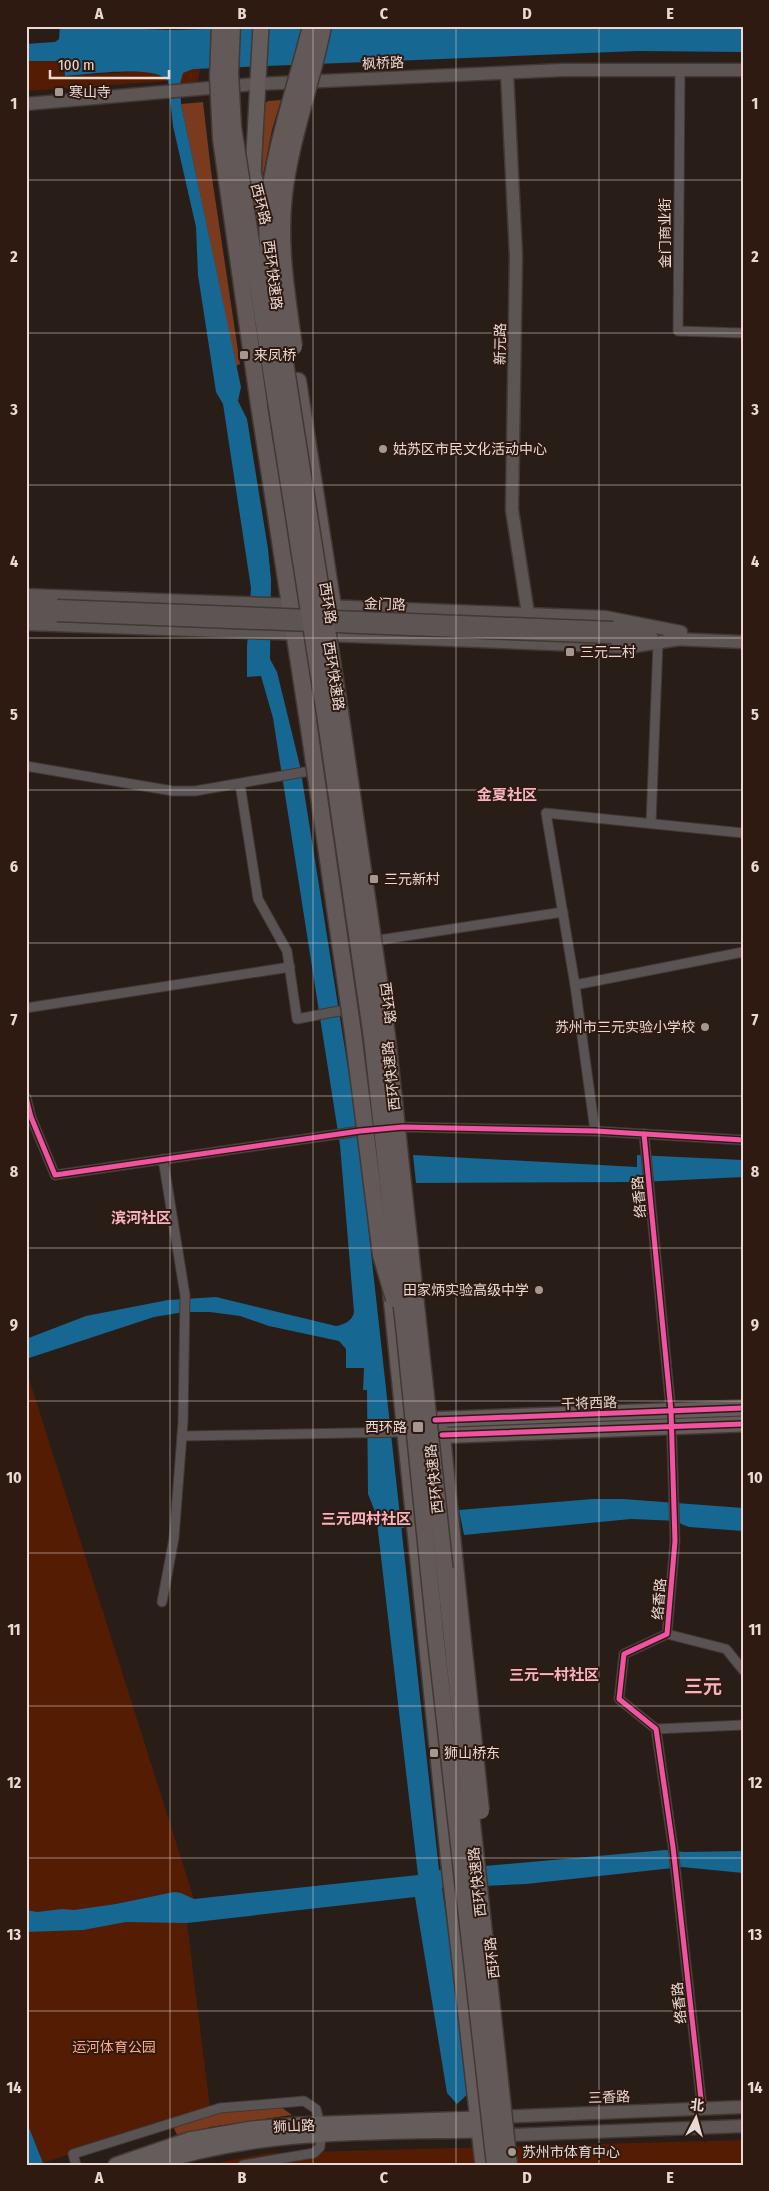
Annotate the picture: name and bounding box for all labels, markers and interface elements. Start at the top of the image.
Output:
text: A [94,4,104,23]
text: B [238,4,247,23]
text: C [380,4,389,23]
text: D [522,4,532,23]
text: E [666,4,674,23]
scale bar [50,48,169,80]
street label: 枫桥路 [362,54,404,73]
text: 100 m [58,56,95,74]
place label: 寒山寺 [69,84,111,101]
marker: 寒山寺 [53,86,65,98]
text: 1 [11,94,17,113]
text: 1 [752,94,758,113]
street label: 西环路 [247,182,274,227]
street label: 金门商业街 [657,198,674,268]
street label: 西环快速路 [260,239,285,311]
text: 2 [9,247,18,266]
text: 2 [750,247,759,266]
street label: 新元路 [492,323,509,365]
place label: 来凤桥 [254,347,296,364]
marker: 来凤桥 [238,349,250,361]
text: 3 [9,400,18,419]
text: 3 [750,400,759,419]
place label: 姑苏区市民文化活动中心 [393,441,547,458]
marker: 姑苏区市民文化活动中心 [377,443,389,455]
text: 4 [10,552,18,571]
text: 4 [751,552,759,571]
street label: 西环路 [316,581,339,625]
street label: 金门路 [364,595,406,614]
street label: 西环快速路 [320,640,347,712]
place label: 三元二村 [580,644,636,661]
marker: 三元二村 [564,646,576,658]
text: 5 [10,705,18,724]
text: 5 [751,705,759,724]
district label: 金夏社区 [477,786,537,804]
text: 6 [10,857,18,876]
text: 6 [751,857,759,876]
place label: 三元新村 [384,871,440,888]
marker: 三元新村 [368,873,380,885]
street label: 西环路 [376,981,399,1025]
text: 7 [11,1010,18,1029]
text: 7 [752,1010,759,1029]
place label: 苏州市三元实验小学校 [555,1019,695,1036]
marker: 苏州市三元实验小学校 [699,1021,711,1033]
street label: 西环快速路 [379,1040,404,1112]
text: 8 [10,1162,19,1181]
text: 8 [751,1162,760,1181]
street label: 络香路 [629,1175,650,1219]
district label: 滨河社区 [111,1209,171,1227]
place label: 田家炳实验高级中学 [403,1282,529,1299]
marker: 田家炳实验高级中学 [533,1284,545,1296]
text: 9 [10,1315,18,1334]
text: 9 [751,1315,759,1334]
street label: 干将西路 [561,1394,617,1413]
place label: 西环路 [365,1419,407,1436]
marker: 西环路 [411,1420,425,1434]
street label: 西环快速路 [422,1443,447,1515]
text: 10 [6,1468,22,1487]
text: 10 [747,1468,763,1487]
district label: 三元四村社区 [321,1510,411,1528]
street label: 络香路 [649,1577,670,1621]
text: 11 [7,1620,21,1639]
text: 11 [748,1620,762,1639]
district label: 三元一村社区 [509,1666,599,1684]
district label: 三元 [684,1675,722,1698]
place label: 狮山桥东 [444,1745,500,1762]
marker: 狮山桥东 [428,1747,440,1759]
text: 12 [7,1773,22,1792]
text: 12 [748,1773,763,1792]
street label: 西环快速路 [465,1846,490,1918]
text: 13 [7,1925,22,1944]
text: 13 [748,1925,763,1944]
street label: 西环路 [482,1936,503,1980]
street label: 络香路 [669,1981,690,2025]
park label: 运河体育公园 [72,2039,156,2056]
text: 14 [7,2078,22,2097]
text: 14 [748,2078,763,2097]
street label: 三香路 [588,2088,630,2107]
north arrow [672,2094,722,2144]
text: 北 [689,2096,705,2115]
street label: 狮山路 [273,2117,315,2136]
place label: 苏州市体育中心 [522,2144,620,2161]
marker: 苏州市体育中心 [506,2146,518,2158]
text: A [94,2168,104,2187]
text: B [238,2168,247,2187]
text: C [380,2168,389,2187]
text: D [522,2168,532,2187]
text: E [666,2168,674,2187]

